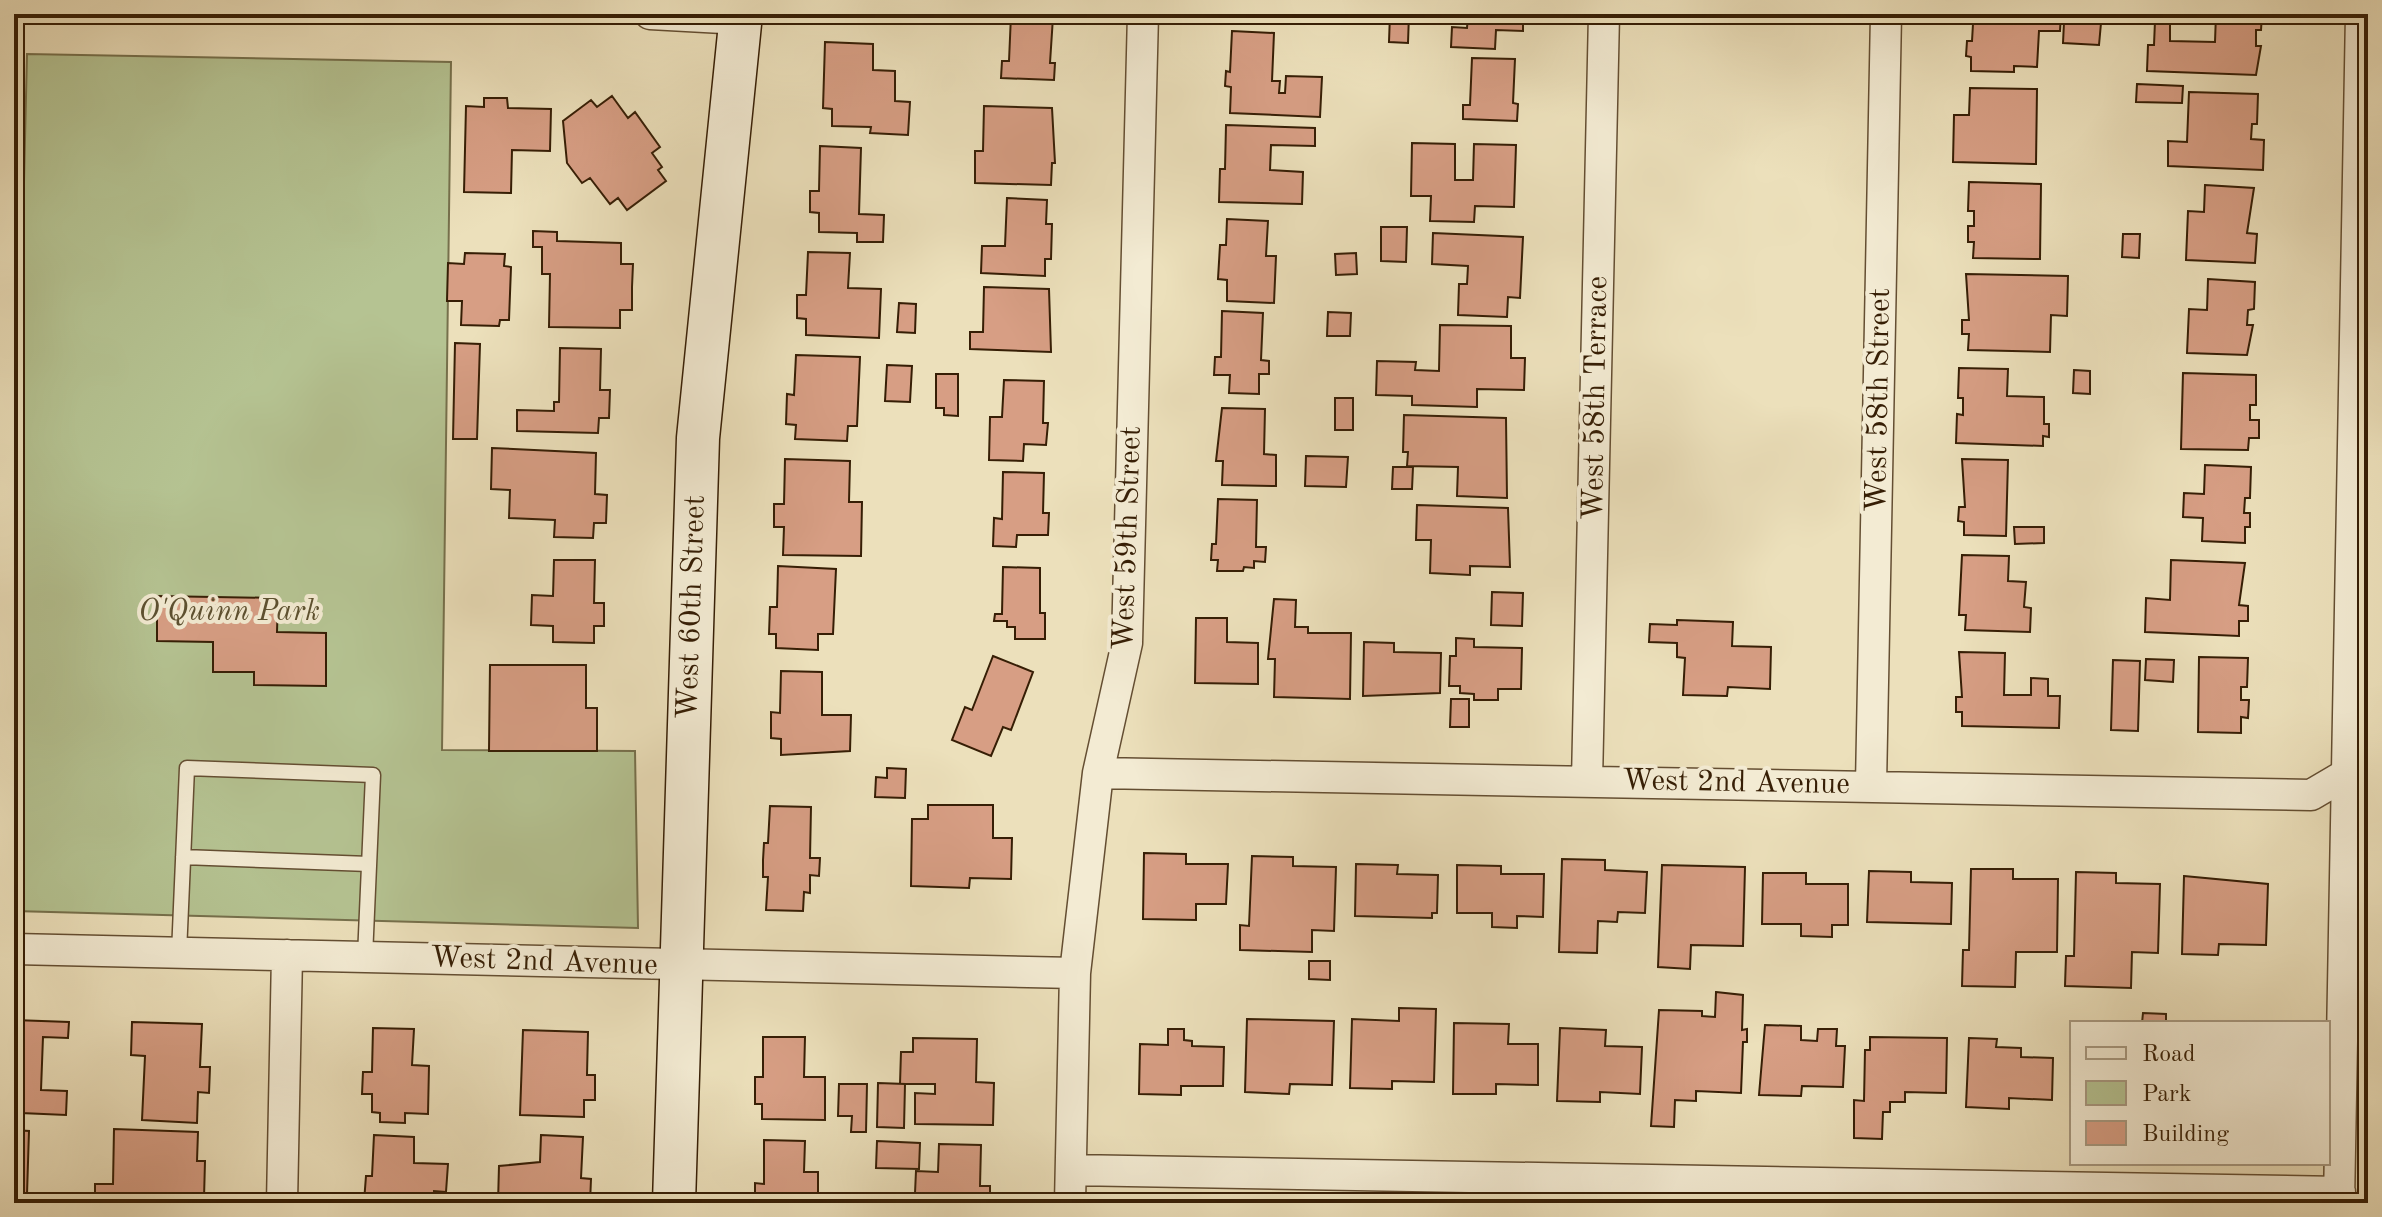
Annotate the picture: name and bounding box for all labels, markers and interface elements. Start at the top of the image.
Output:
street label: West 58th Terrace [1579,276,1613,520]
street label: West 58th Street [1862,288,1896,512]
street label: West 59th Street [1109,425,1147,651]
street label: West 60th Street [673,494,711,720]
park label: O'Quinn Park [138,597,320,627]
street label: West 2nd Avenue [1622,766,1850,800]
street label: West 2nd Avenue [430,943,658,981]
legend [2070,1021,2330,1165]
text: Road [2142,1043,2195,1067]
text: Park [2142,1083,2191,1107]
text: Building [2142,1123,2229,1147]

